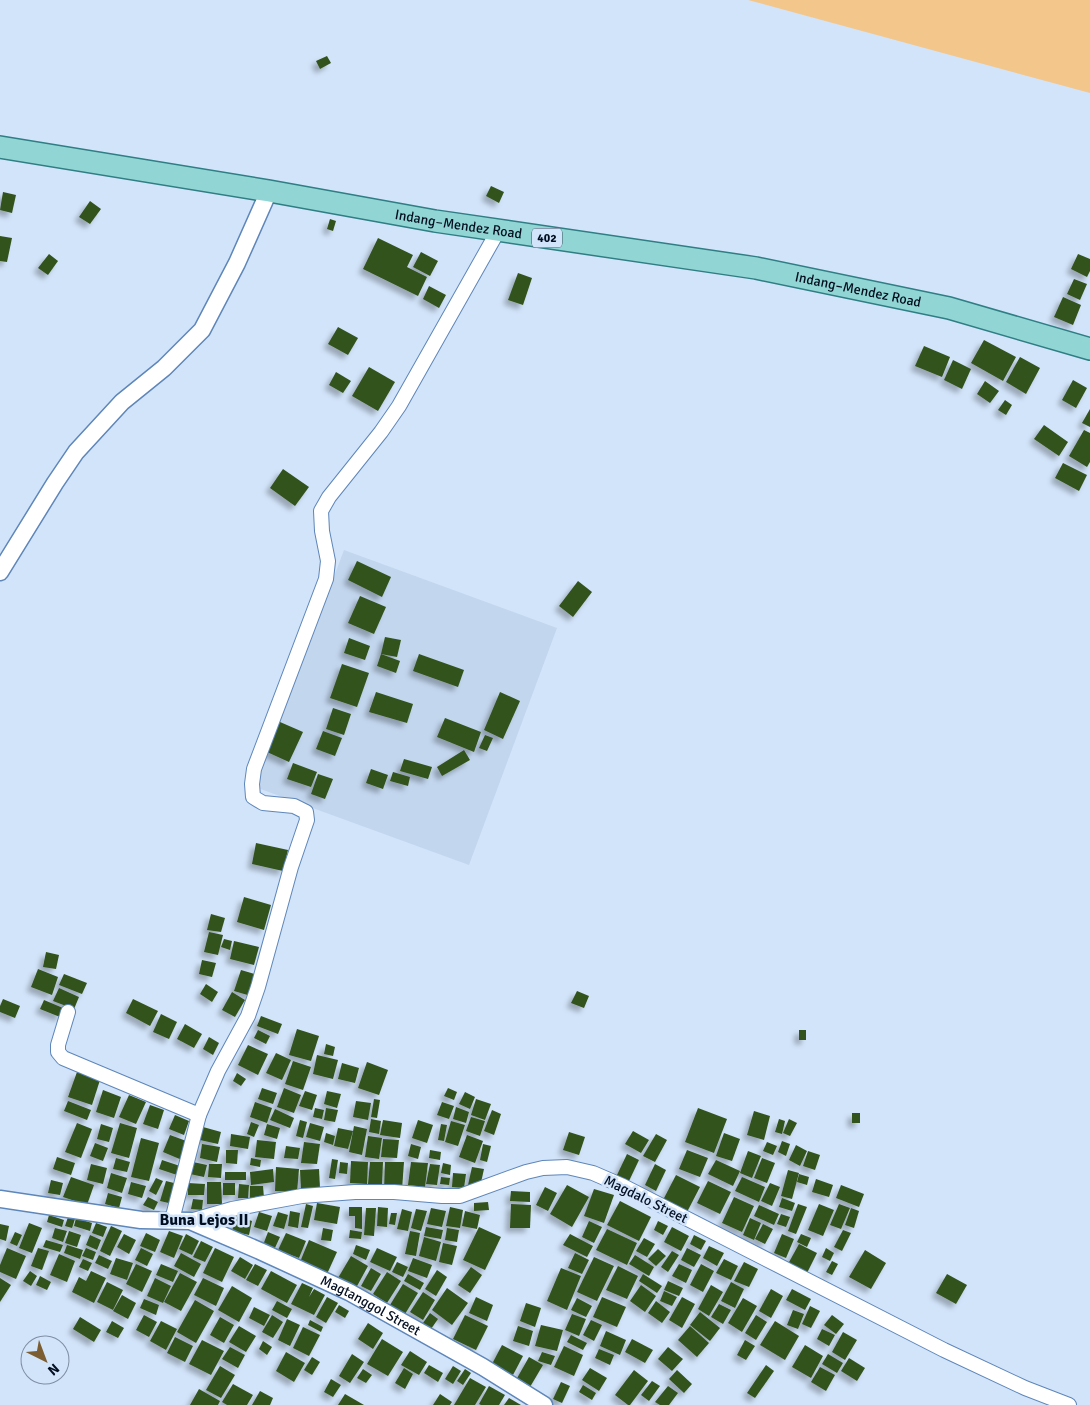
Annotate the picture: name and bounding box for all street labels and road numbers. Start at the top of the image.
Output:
street label: Indang–Mendez Road [394,206,523,243]
road number: 402 [532,228,562,248]
street label: Indang–Mendez Road [793,268,923,311]
street label: Magdalo Street [601,1172,691,1227]
street label: Magtanggol Street [318,1272,424,1339]

